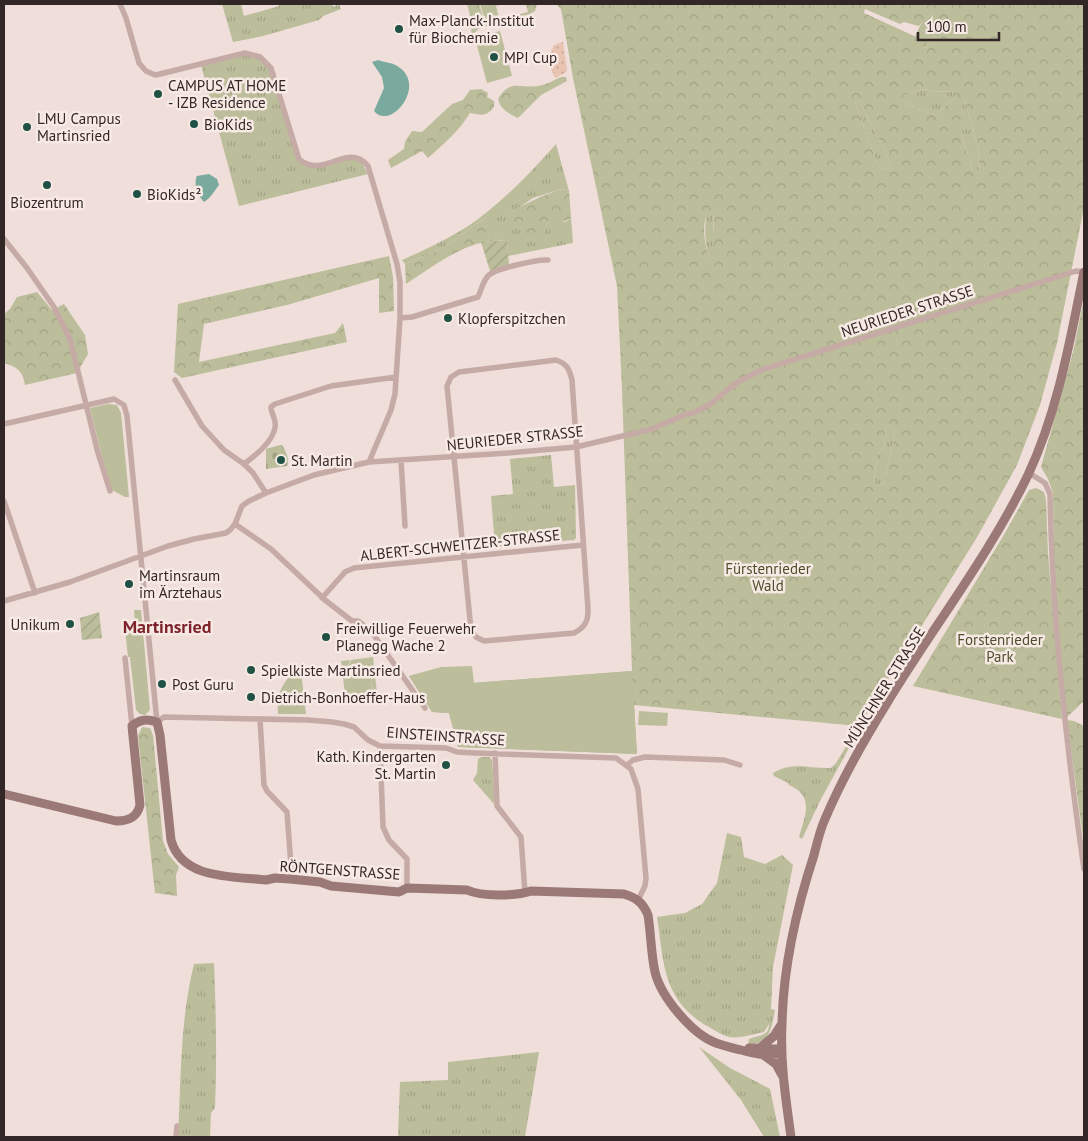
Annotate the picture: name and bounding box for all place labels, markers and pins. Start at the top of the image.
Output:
place label: Max-Planck-Institut für Biochemie [409,11,534,47]
marker: Max-Planck-Institut für Biochemie [393,23,405,35]
place label: MPI Cup [504,48,557,67]
marker: MPI Cup [488,51,500,63]
place label: CAMPUS AT HOME - IZB Residence [168,76,286,112]
marker: CAMPUS AT HOME - IZB Residence [152,88,164,100]
place label: LMU Campus Martinsried [37,109,121,145]
place label: BioKids [204,115,252,134]
marker: BioKids [188,118,200,130]
marker: LMU Campus Martinsried [21,121,33,133]
marker: Biozentrum [41,179,53,191]
place label: BioKids² [147,185,201,204]
marker: BioKids² [131,188,143,200]
place label: Biozentrum [10,193,84,212]
place label: Klopferspitzchen [458,309,566,328]
marker: Klopferspitzchen [442,312,454,324]
place label: St. Martin [291,451,353,470]
marker: St. Martin [275,454,287,466]
place label: Martinsraum im Ärztehaus [139,566,222,602]
marker: Martinsraum im Ärztehaus [123,578,135,590]
place label: Unikum [11,615,60,634]
marker: Unikum [64,618,76,630]
place label: Freiwillige Feuerwehr Planegg Wache 2 [336,619,476,655]
marker: Freiwillige Feuerwehr Planegg Wache 2 [320,631,332,643]
place label: Spielkiste Martinsried [261,661,400,680]
marker: Spielkiste Martinsried [245,664,257,676]
place label: Post Guru [172,675,234,694]
marker: Post Guru [156,678,168,690]
place label: Dietrich-Bonhoeffer-Haus [261,688,425,707]
marker: Dietrich-Bonhoeffer-Haus [245,691,257,703]
place label: Kath. Kindergarten St. Martin [317,747,436,783]
marker: Kath. Kindergarten St. Martin [440,759,452,771]

